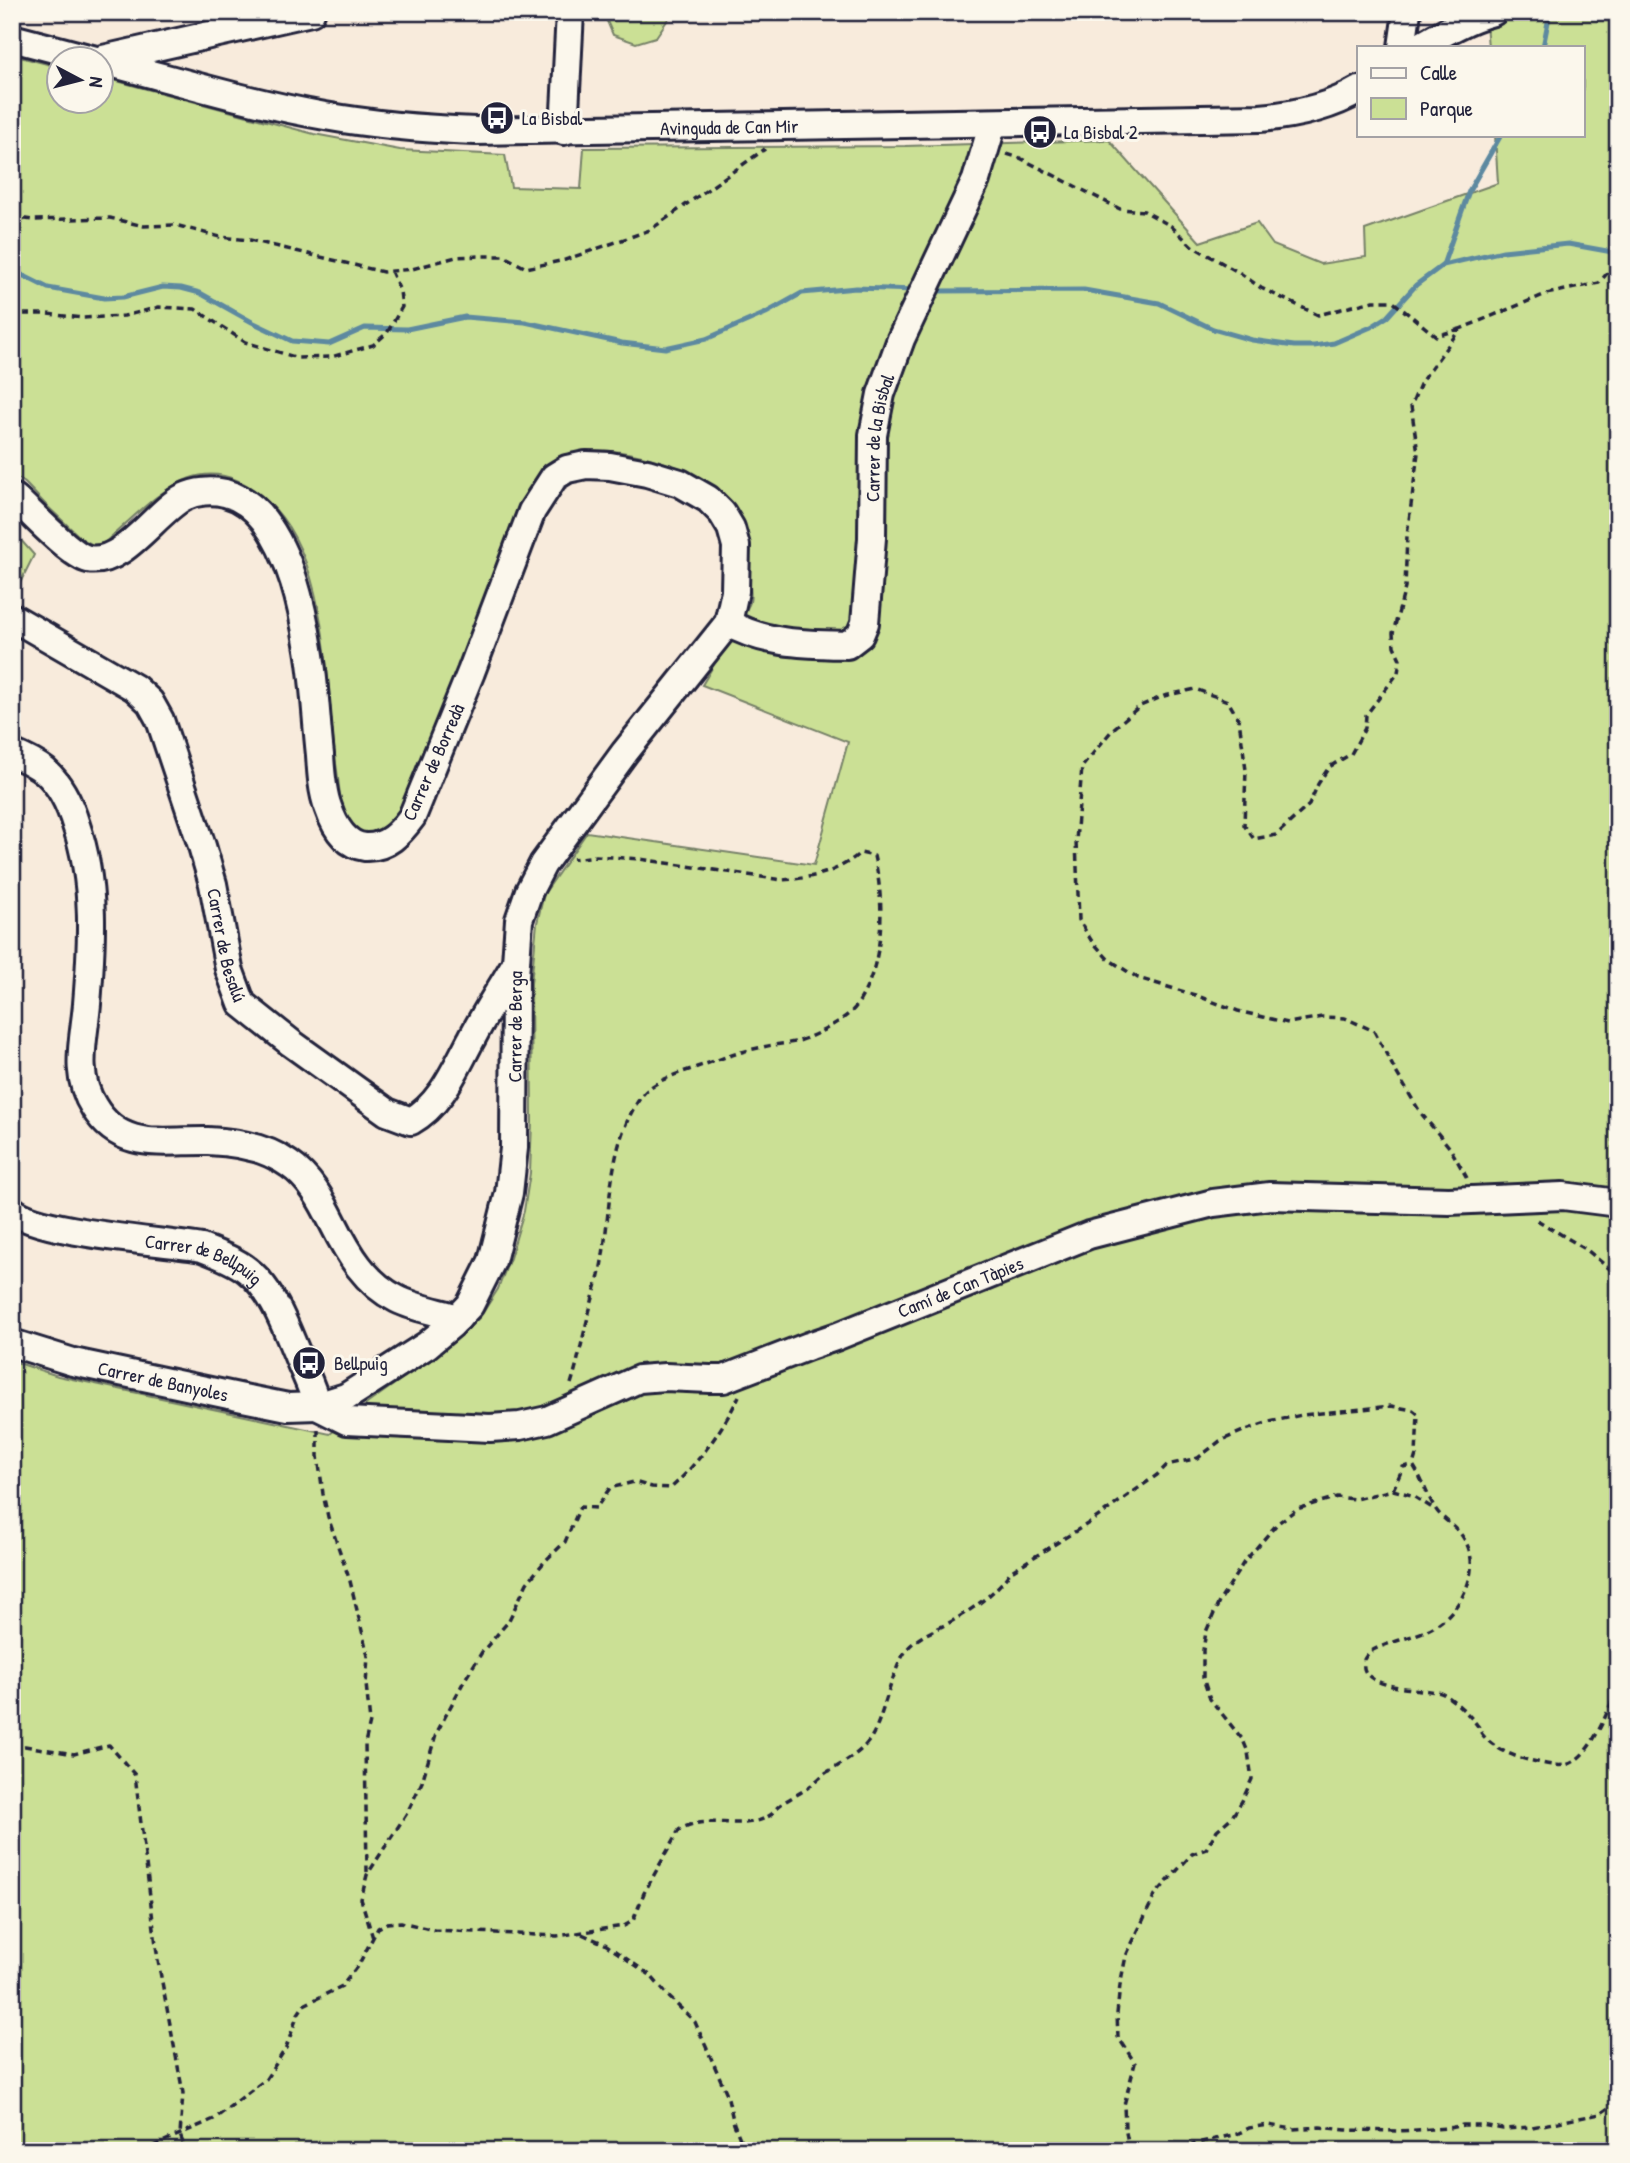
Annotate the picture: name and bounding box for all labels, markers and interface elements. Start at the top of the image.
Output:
north arrow [46,46,116,116]
legend [1357,46,1584,136]
text: Calle [1420,58,1457,87]
text: N [83,75,110,89]
text: Parque [1420,94,1473,123]
bus stop icon: La Bisbal [478,99,516,137]
place label: La Bisbal [522,105,583,131]
street label: Avinguda de Can Mir [660,113,799,141]
bus stop icon: La Bisbal 2 [1021,113,1059,151]
place label: La Bisbal 2 [1064,119,1138,145]
street label: Carrer de la Bisbal [859,369,901,502]
street label: Carrer de Borredà [396,699,471,825]
street label: Carrer de Besalú [201,886,253,1006]
street label: Carrer de Berga [501,969,528,1082]
street label: Carrer de Bellpuig [143,1228,269,1291]
street label: Camí de Can Tàpies [894,1250,1027,1324]
bus stop icon: Bellpuig [290,1344,328,1382]
place label: Bellpuig [334,1350,388,1376]
street label: Carrer de Banyoles [96,1355,231,1408]

